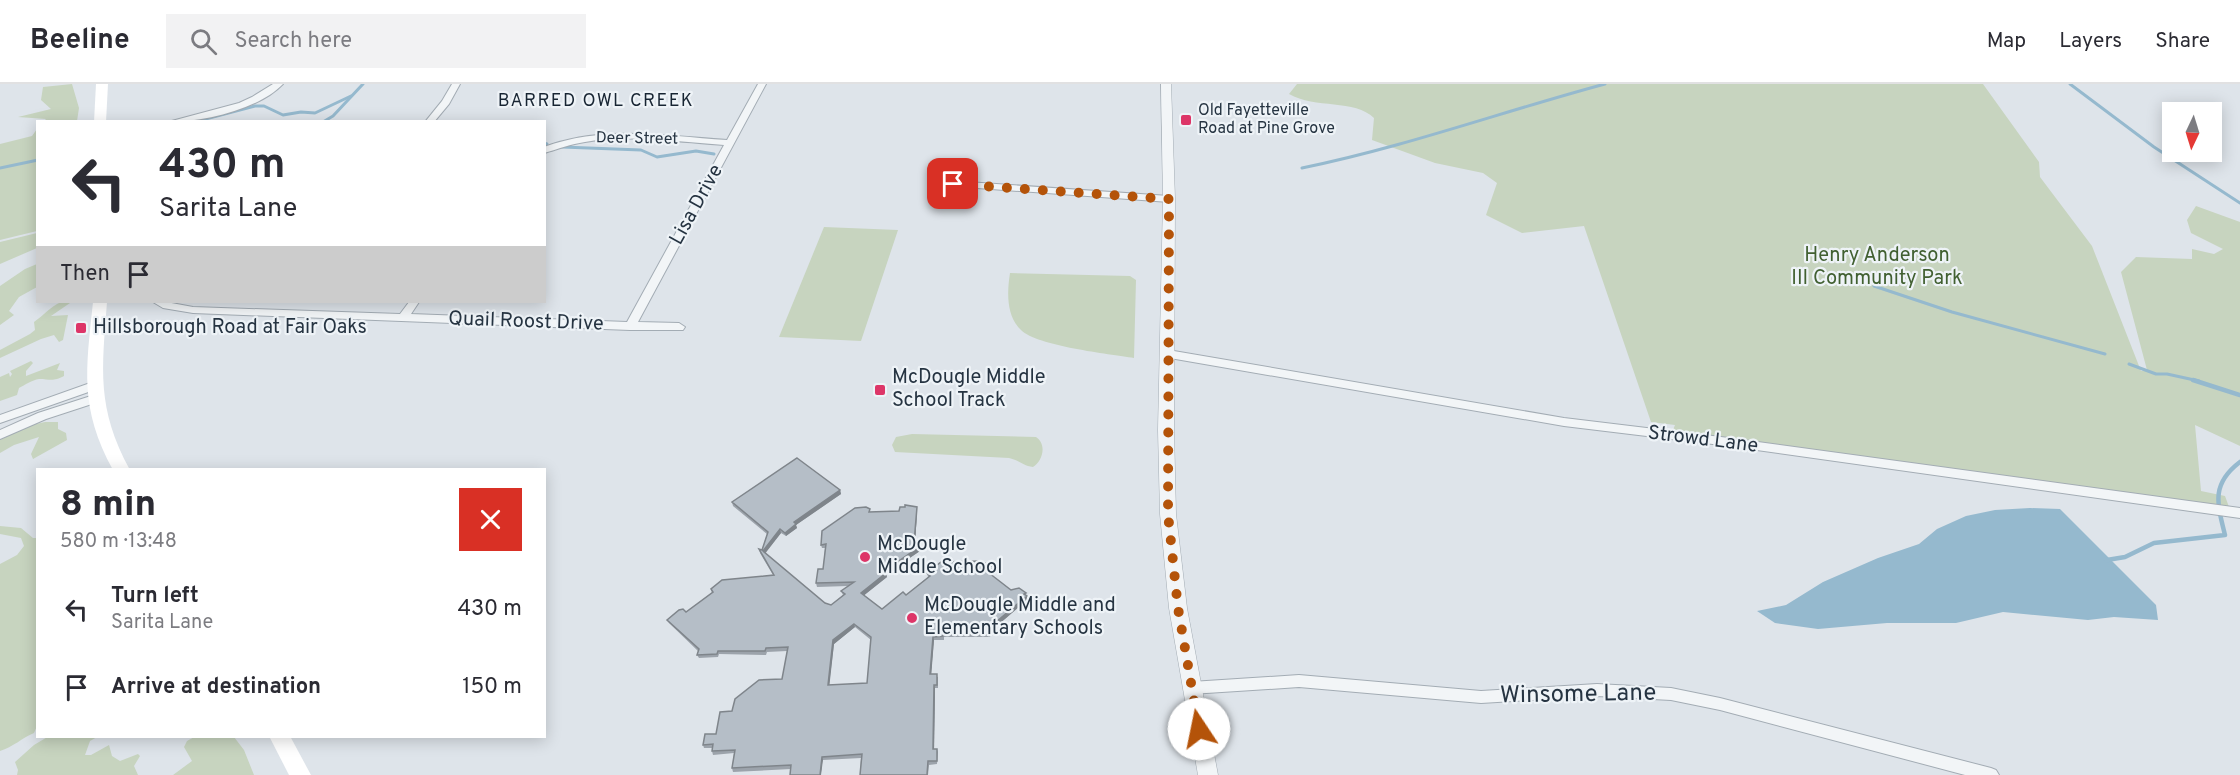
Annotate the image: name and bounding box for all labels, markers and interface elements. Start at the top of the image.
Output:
search box [166,14,586,68]
text: Beeline [30,23,130,59]
icon: search [187,25,220,58]
text: Search here [235,28,352,55]
text: Map [1987,28,2026,55]
text: Layers [2059,28,2122,55]
text: Share [2155,28,2210,55]
district label: BARRED OWL CREEK [498,90,694,113]
place label: Old Fayetteville Road at Pine Grove [1198,101,1335,139]
north arrow [2162,102,2222,162]
map controls [2162,102,2222,162]
marker: Old Fayetteville Road at Pine Grove [1179,113,1193,127]
street label: Deer Street [596,128,678,150]
text: 430 m [159,140,285,193]
icon: left [60,144,138,222]
pin [927,158,978,209]
street label: Lisa Drive [664,160,730,250]
icon: arrive [936,167,969,200]
text: Sarita Lane [159,192,297,226]
park label: Henry Anderson III Community Park [1791,243,1963,292]
icon: arrive [122,258,155,291]
text: Then [60,261,110,288]
street label: Quail Roost Drive [448,306,604,338]
place label: Hillsborough Road at Fair Oaks [93,315,367,341]
marker: Hillsborough Road at Fair Oaks [74,321,88,335]
place label: McDougle Middle School Track [892,365,1045,414]
marker: McDougle Middle School Track [873,383,887,397]
street label: Strowd Lane [1646,420,1760,460]
text: 8 min [60,483,156,529]
button: close [459,488,522,551]
text: 580 m · 13:48 [60,529,177,555]
place label: McDougle Middle School [877,532,1002,581]
marker: McDougle Middle School [858,550,872,564]
text: Turn left [111,583,199,610]
icon: left [60,593,93,626]
place label: McDougle Middle and Elementary Schools [924,593,1116,642]
text: 430 m [457,596,522,623]
text: Sarita Lane [111,610,213,636]
marker: McDougle Middle and Elementary Schools [905,611,919,625]
icon: arrive [60,671,93,704]
text: Arrive at destination [111,674,321,701]
text: 150 m [462,674,522,701]
street label: Winsome Lane [1500,679,1656,711]
position arrow [1167,697,1231,761]

